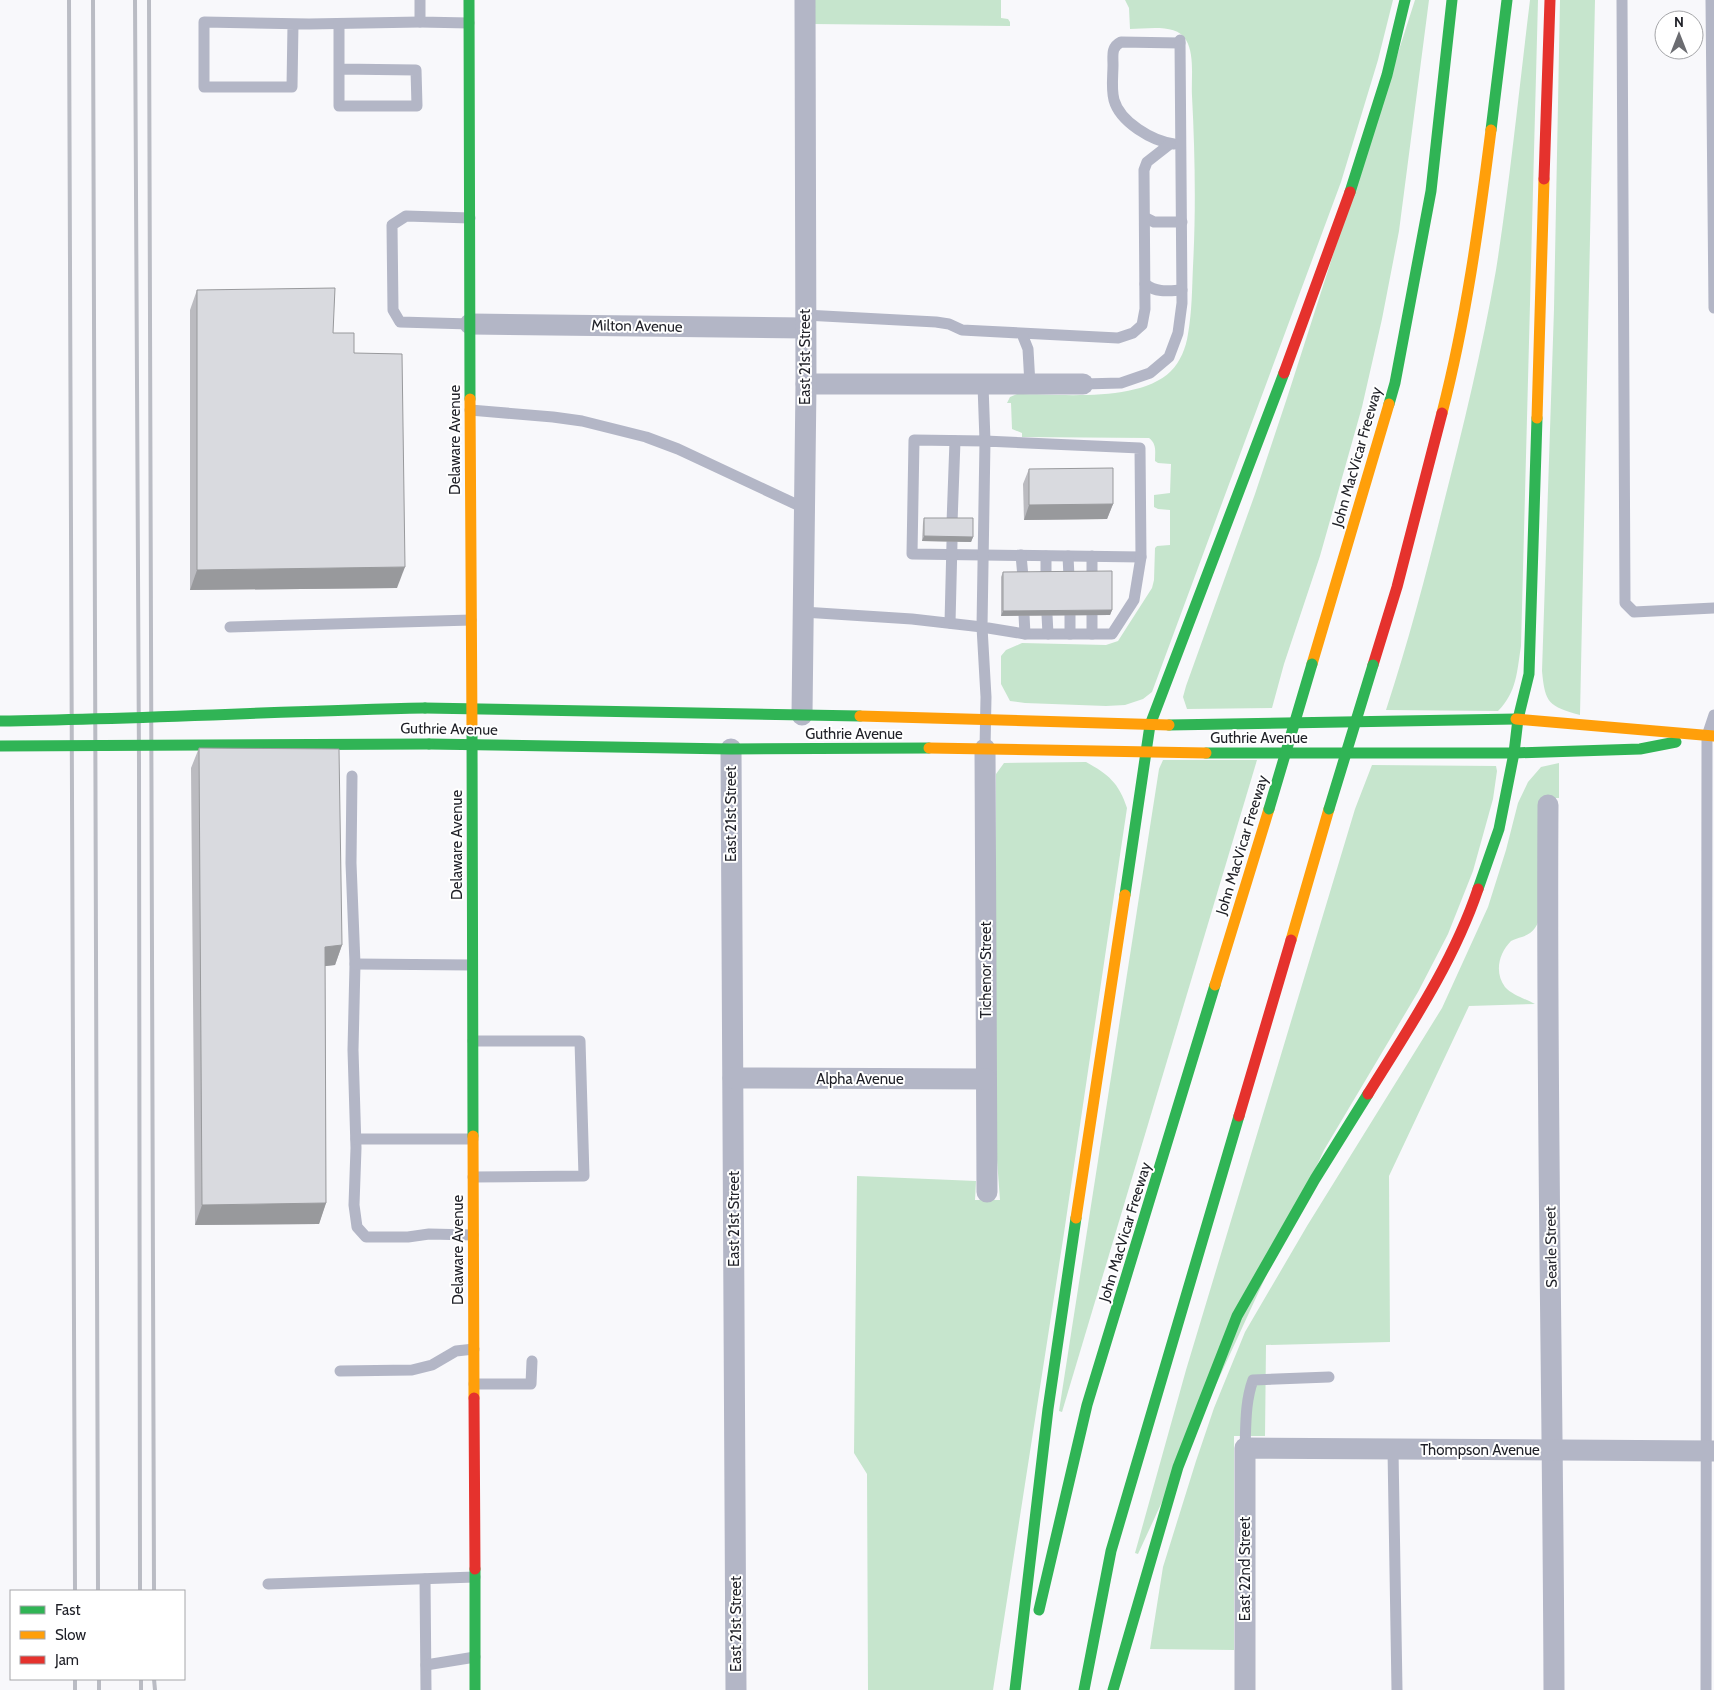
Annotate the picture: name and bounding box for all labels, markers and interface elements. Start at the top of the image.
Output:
north arrow [1654,10,1704,60]
text: N [1674,13,1684,31]
street label: East 21st Street [796,309,814,405]
street label: Milton Avenue [591,316,683,336]
street label: John MacVicar Freeway [1328,384,1386,530]
street label: Delaware Avenue [446,385,464,495]
street label: Guthrie Avenue [400,719,498,739]
street label: Guthrie Avenue [805,725,903,743]
street label: Guthrie Avenue [1210,729,1308,747]
street label: East 21st Street [722,766,740,862]
street label: John MacVicar Freeway [1212,773,1272,918]
street label: Delaware Avenue [448,790,466,900]
street label: Tichenor Street [977,922,995,1018]
street label: Alpha Avenue [816,1070,904,1088]
street label: John MacVicar Freeway [1095,1160,1155,1305]
street label: East 21st Street [725,1171,743,1267]
street label: Delaware Avenue [449,1195,467,1305]
street label: Searle Street [1541,1206,1561,1288]
street label: Thompson Avenue [1420,1441,1540,1459]
street label: East 22nd Street [1236,1517,1254,1621]
street label: East 21st Street [727,1576,745,1672]
legend [10,1590,185,1680]
text: Fast [55,1601,80,1619]
text: Slow [55,1626,86,1644]
text: Jam [54,1651,79,1669]

